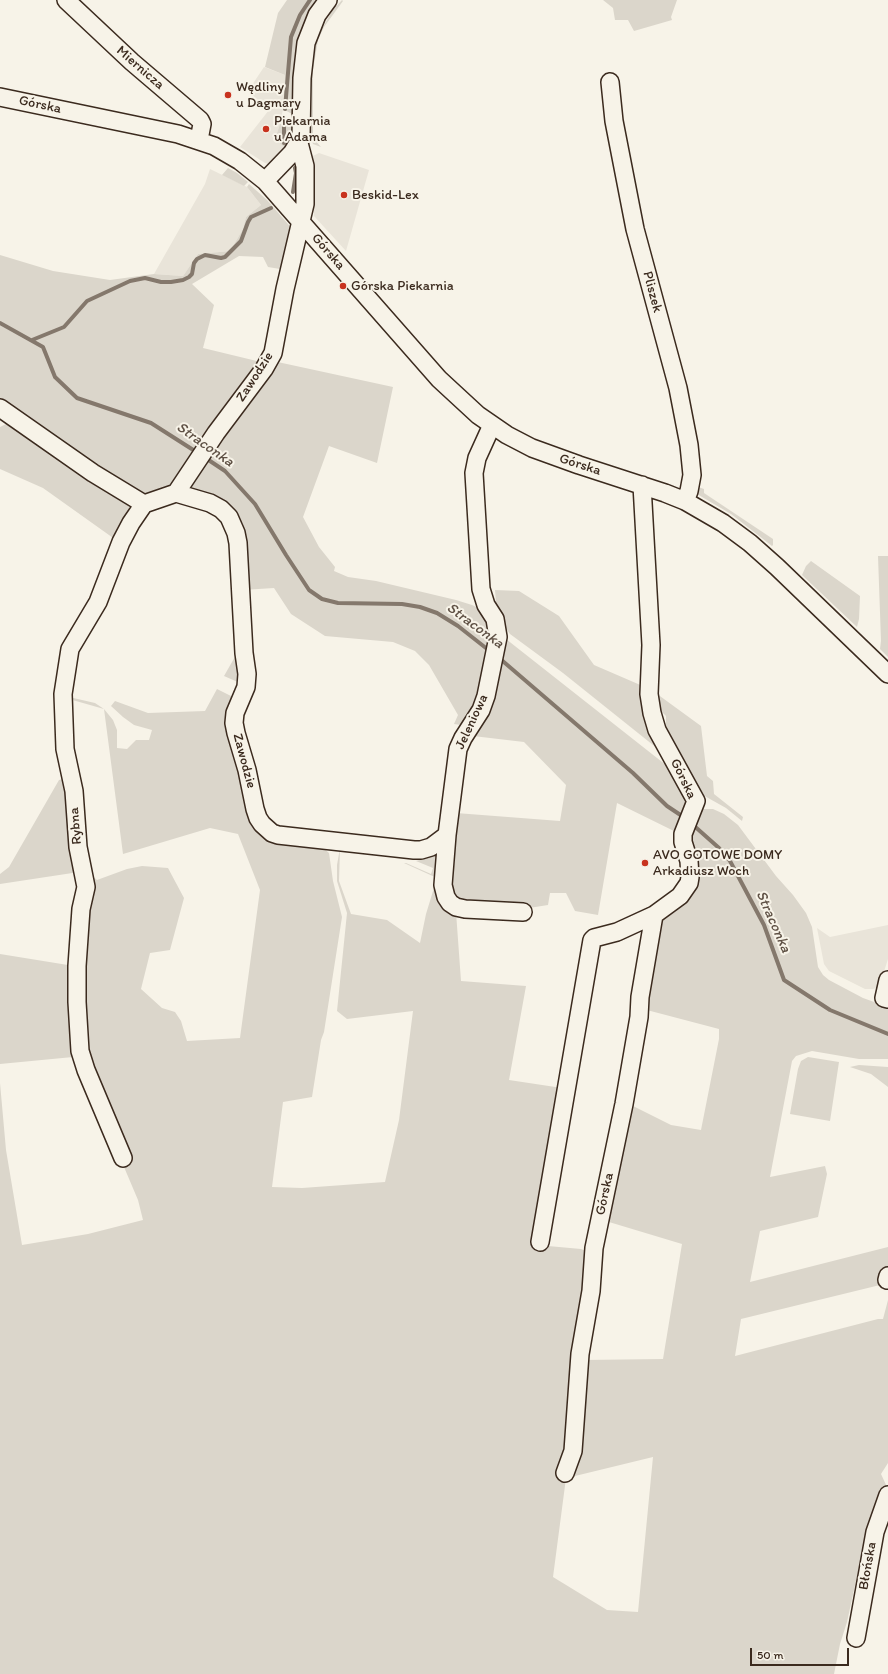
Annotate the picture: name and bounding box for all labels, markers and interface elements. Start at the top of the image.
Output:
street label: Miernicza [113,43,167,93]
place label: Wędliny u Dagmary [236,79,301,112]
marker: Wędliny u Dagmary [223,90,233,100]
street label: Górska [17,92,63,118]
place label: Piekarnia u Adama [274,113,330,146]
marker: Piekarnia u Adama [261,124,271,134]
place label: Beskid-Lex [352,187,419,203]
marker: Beskid-Lex [339,190,349,200]
street label: Górska [308,230,348,274]
street label: Pliszek [638,269,666,315]
place label: Górska Piekarnia [351,278,454,294]
marker: Górska Piekarnia [338,281,348,291]
street label: Zawodzie [233,349,277,405]
water label: Straconka [173,419,237,471]
street label: Górska [557,450,603,480]
water label: Straconka [443,599,507,653]
street label: Jeleniowa [452,692,492,752]
street label: Zawodzie [229,732,259,790]
street label: Górska [666,756,700,802]
street label: Rybna [66,807,86,845]
place label: AVO GOTOWE DOMY Arkadiusz Woch [653,847,782,880]
marker: AVO GOTOWE DOMY Arkadiusz Woch [640,858,650,868]
water label: Straconka [751,888,795,956]
street label: Górska [592,1171,618,1217]
street label: Błońska [856,1541,880,1591]
scale bar [752,1640,851,1666]
text: 50 m [757,1648,783,1662]

